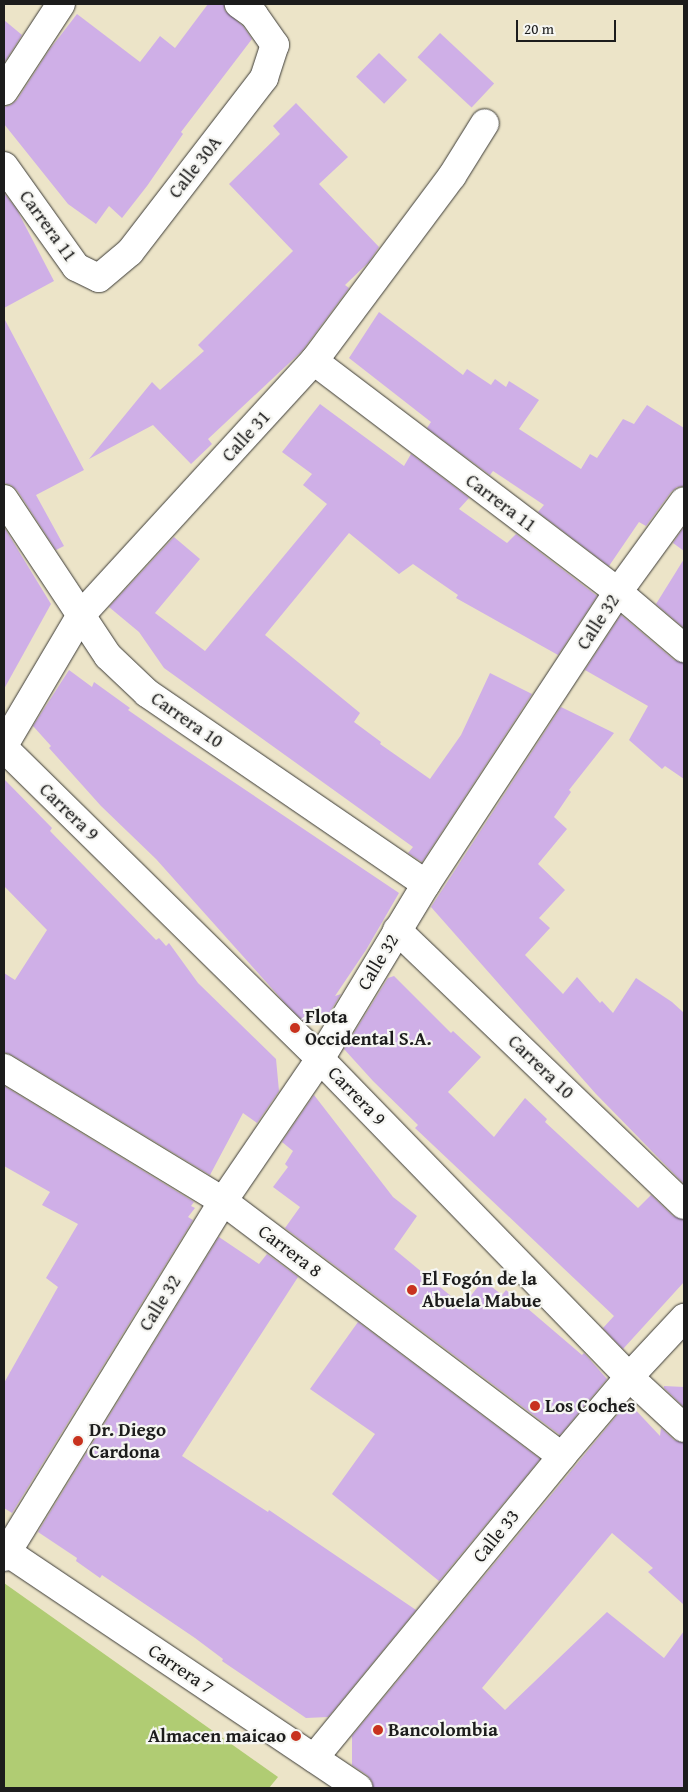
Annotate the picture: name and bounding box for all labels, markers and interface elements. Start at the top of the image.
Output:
scale bar [518,10,618,42]
text: 20 m [524,18,554,39]
street label: Calle 30A [164,131,226,203]
street label: Carrera 11 [14,186,82,266]
street label: Calle 31 [217,406,275,466]
street label: Carrera 11 [461,469,541,537]
street label: Calle 32 [572,590,624,654]
street label: Carrera 10 [147,687,227,753]
street label: Carrera 9 [35,778,103,846]
street label: Calle 32 [352,930,404,994]
place label: Flota Occidental S.A. [305,1006,432,1050]
marker: Flota Occidental S.A. [289,1022,301,1034]
street label: Carrera 10 [503,1030,579,1104]
street label: Carrera 9 [323,1062,391,1130]
street label: Carrera 8 [254,1220,326,1282]
place label: El Fogón de la Abuela Mabue [422,1268,541,1312]
street label: Calle 32 [134,1271,186,1335]
marker: El Fogón de la Abuela Mabue [406,1284,418,1296]
place label: Los Coches [545,1395,635,1417]
marker: Los Coches [529,1400,541,1412]
place label: Dr. Diego Cardona [89,1419,166,1463]
marker: Dr. Diego Cardona [71,1434,85,1448]
street label: Calle 33 [468,1505,524,1567]
street label: Carrera 7 [144,1639,218,1699]
place label: Bancolombia [388,1719,498,1741]
marker: Bancolombia [372,1724,384,1736]
place label: Almacen maicao [148,1725,286,1747]
marker: Almacen maicao [290,1730,302,1742]

